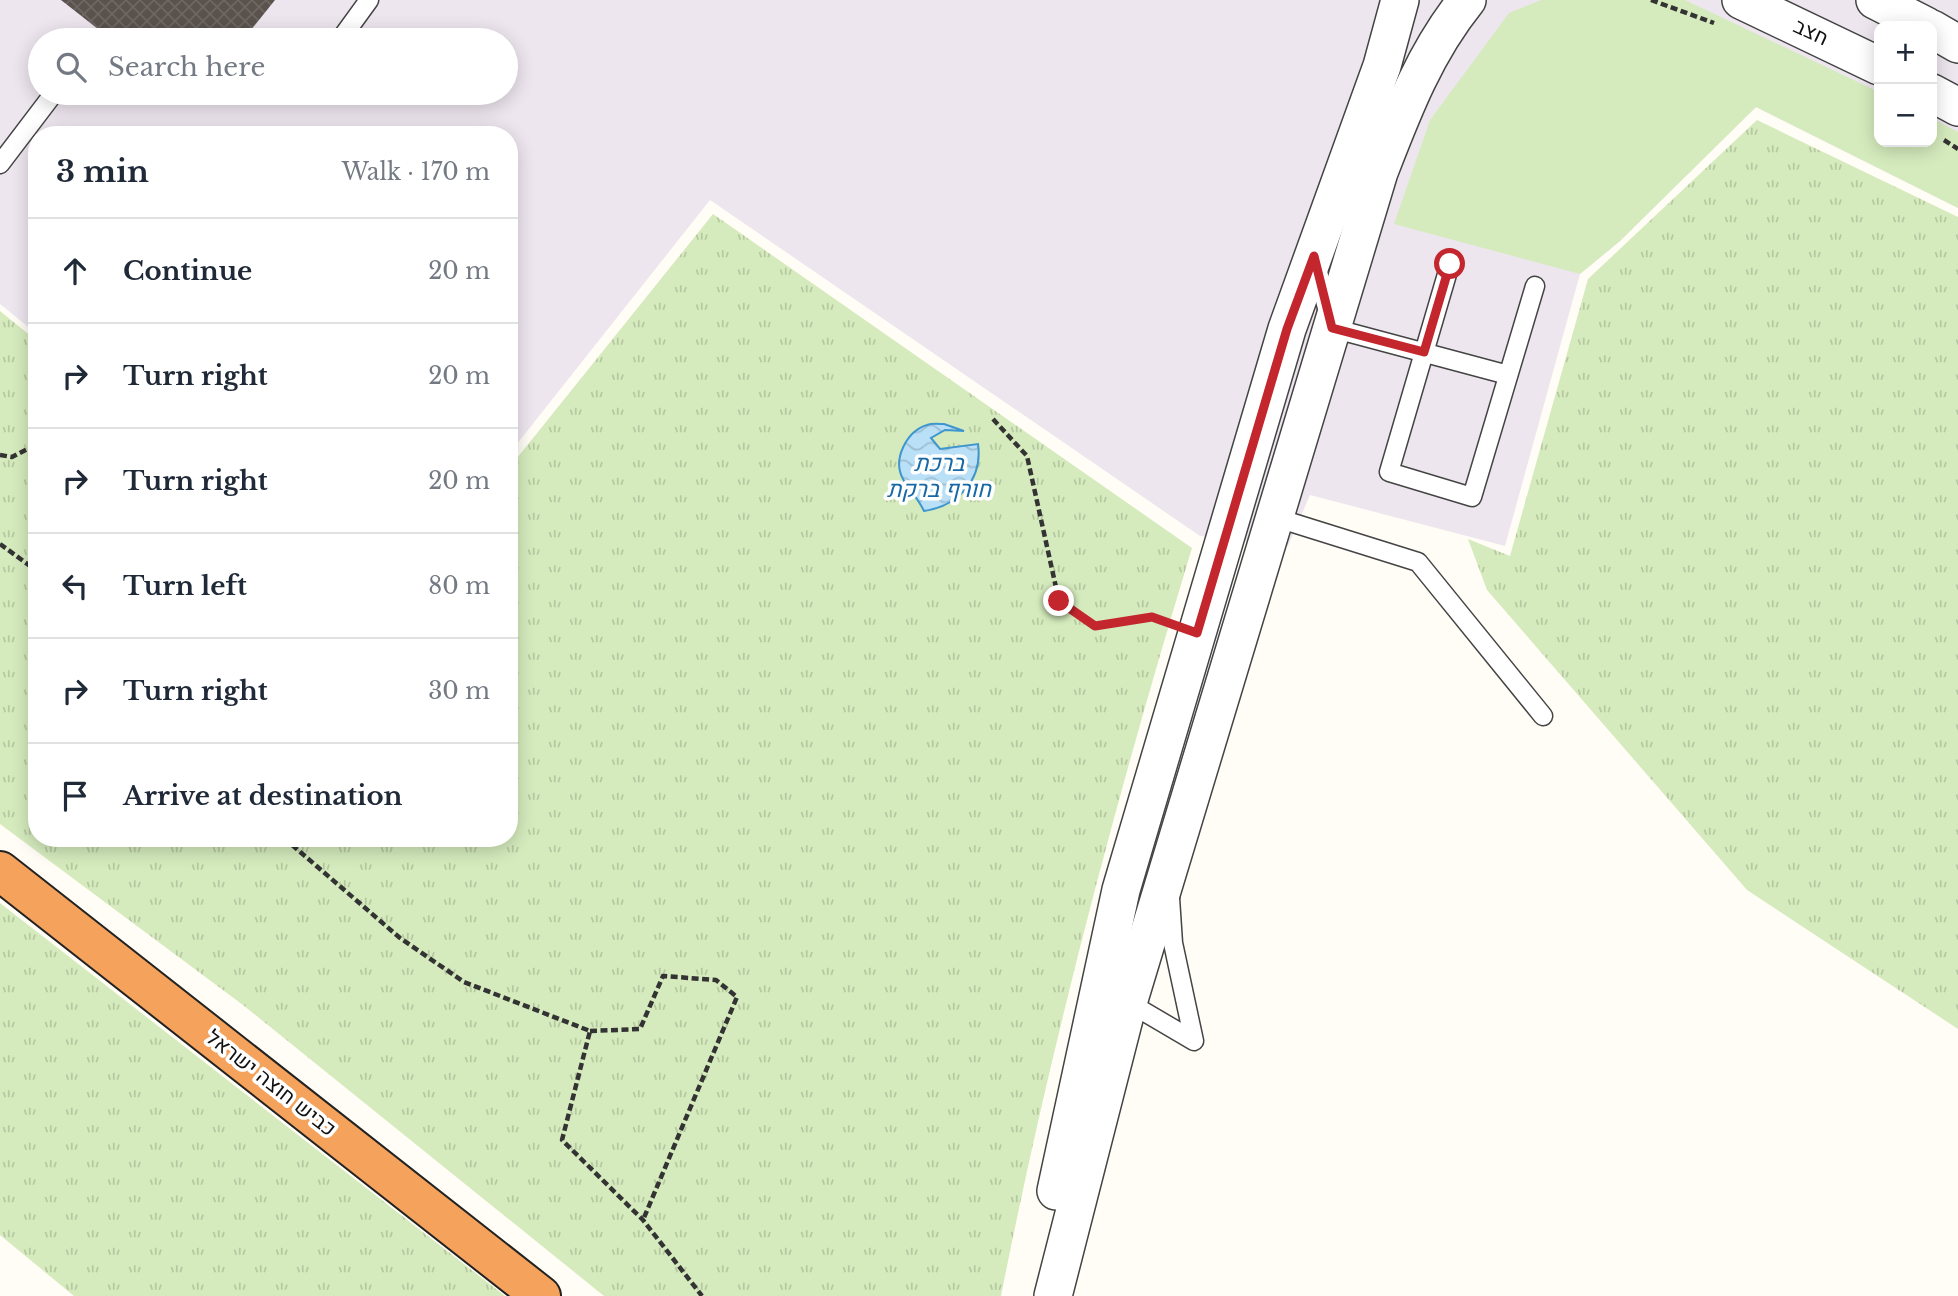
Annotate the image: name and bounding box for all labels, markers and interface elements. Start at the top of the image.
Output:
street label: חצב [1790,13,1832,51]
map controls [1874,21,1937,147]
button: + [1874,21,1937,84]
search box [28,28,518,105]
icon: search [52,48,90,86]
text: Search here [108,51,265,83]
button: − [1874,84,1937,147]
text: 3 min [56,153,149,190]
text: Walk · 170 m [342,158,490,186]
route start [1434,248,1465,279]
icon: ahead [56,252,94,290]
text: Continue [123,255,252,287]
text: 20 m [428,257,490,285]
icon: right [56,357,94,395]
text: Turn right [123,360,268,392]
text: 20 m [428,362,490,390]
water label: ברכת חורף ברקת [887,449,992,503]
icon: right [56,462,94,500]
text: Turn right [123,465,268,497]
text: 20 m [428,467,490,495]
icon: left [56,567,94,605]
text: Turn left [123,570,247,602]
text: 80 m [428,572,490,600]
route end [1043,585,1074,616]
icon: right [56,672,94,710]
text: Turn right [123,675,268,707]
text: 30 m [428,677,490,705]
icon: arrive [56,777,94,815]
text: Arrive at destination [123,780,403,812]
street label: כביש חוצה ישראל [201,1024,341,1142]

